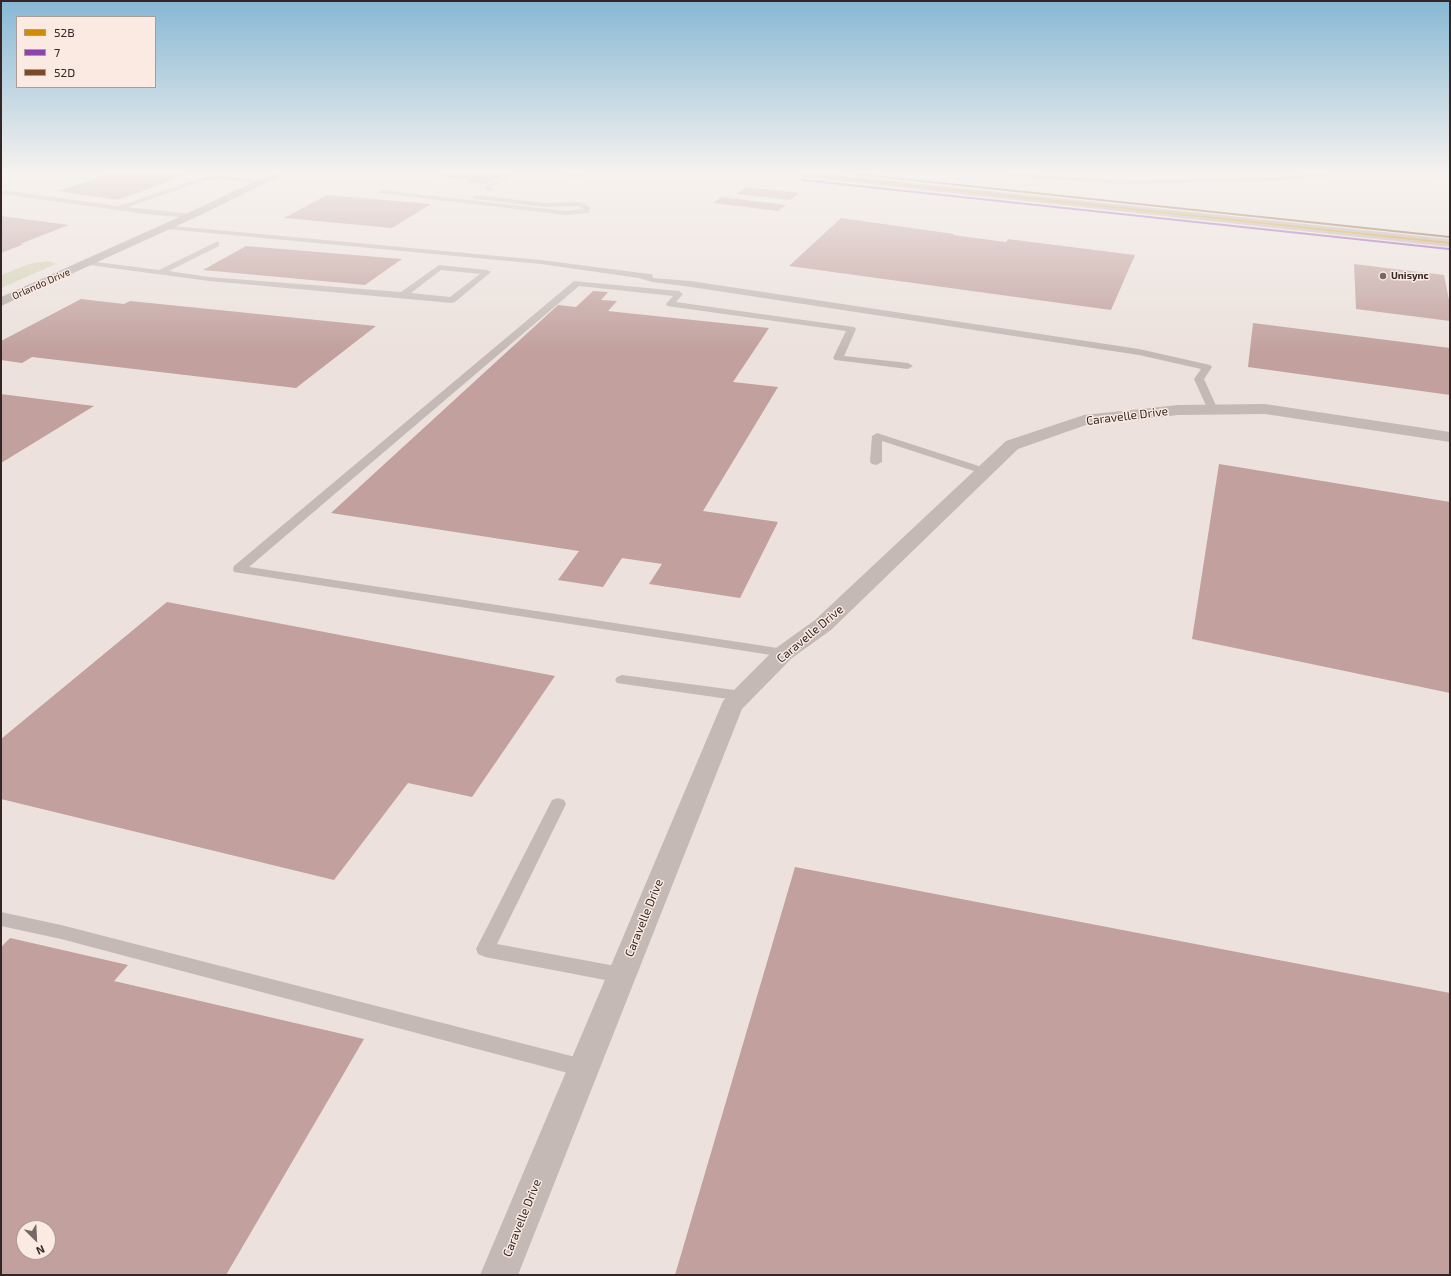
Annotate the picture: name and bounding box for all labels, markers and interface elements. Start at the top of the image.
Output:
legend [16,16,156,88]
text: 52B [54,25,75,39]
text: 7 [54,45,60,59]
text: 52D [54,65,75,79]
street label: Orlando Drive [10,266,72,302]
place label: Unisync [1391,270,1429,282]
marker: Unisync [1378,271,1388,281]
street label: Caravelle Drive [1085,404,1169,428]
street label: Caravelle Drive [774,602,846,666]
street label: Caravelle Drive [622,877,666,959]
street label: Caravelle Drive [500,1177,544,1259]
north arrow [16,1220,56,1260]
text: N [34,1243,47,1258]

